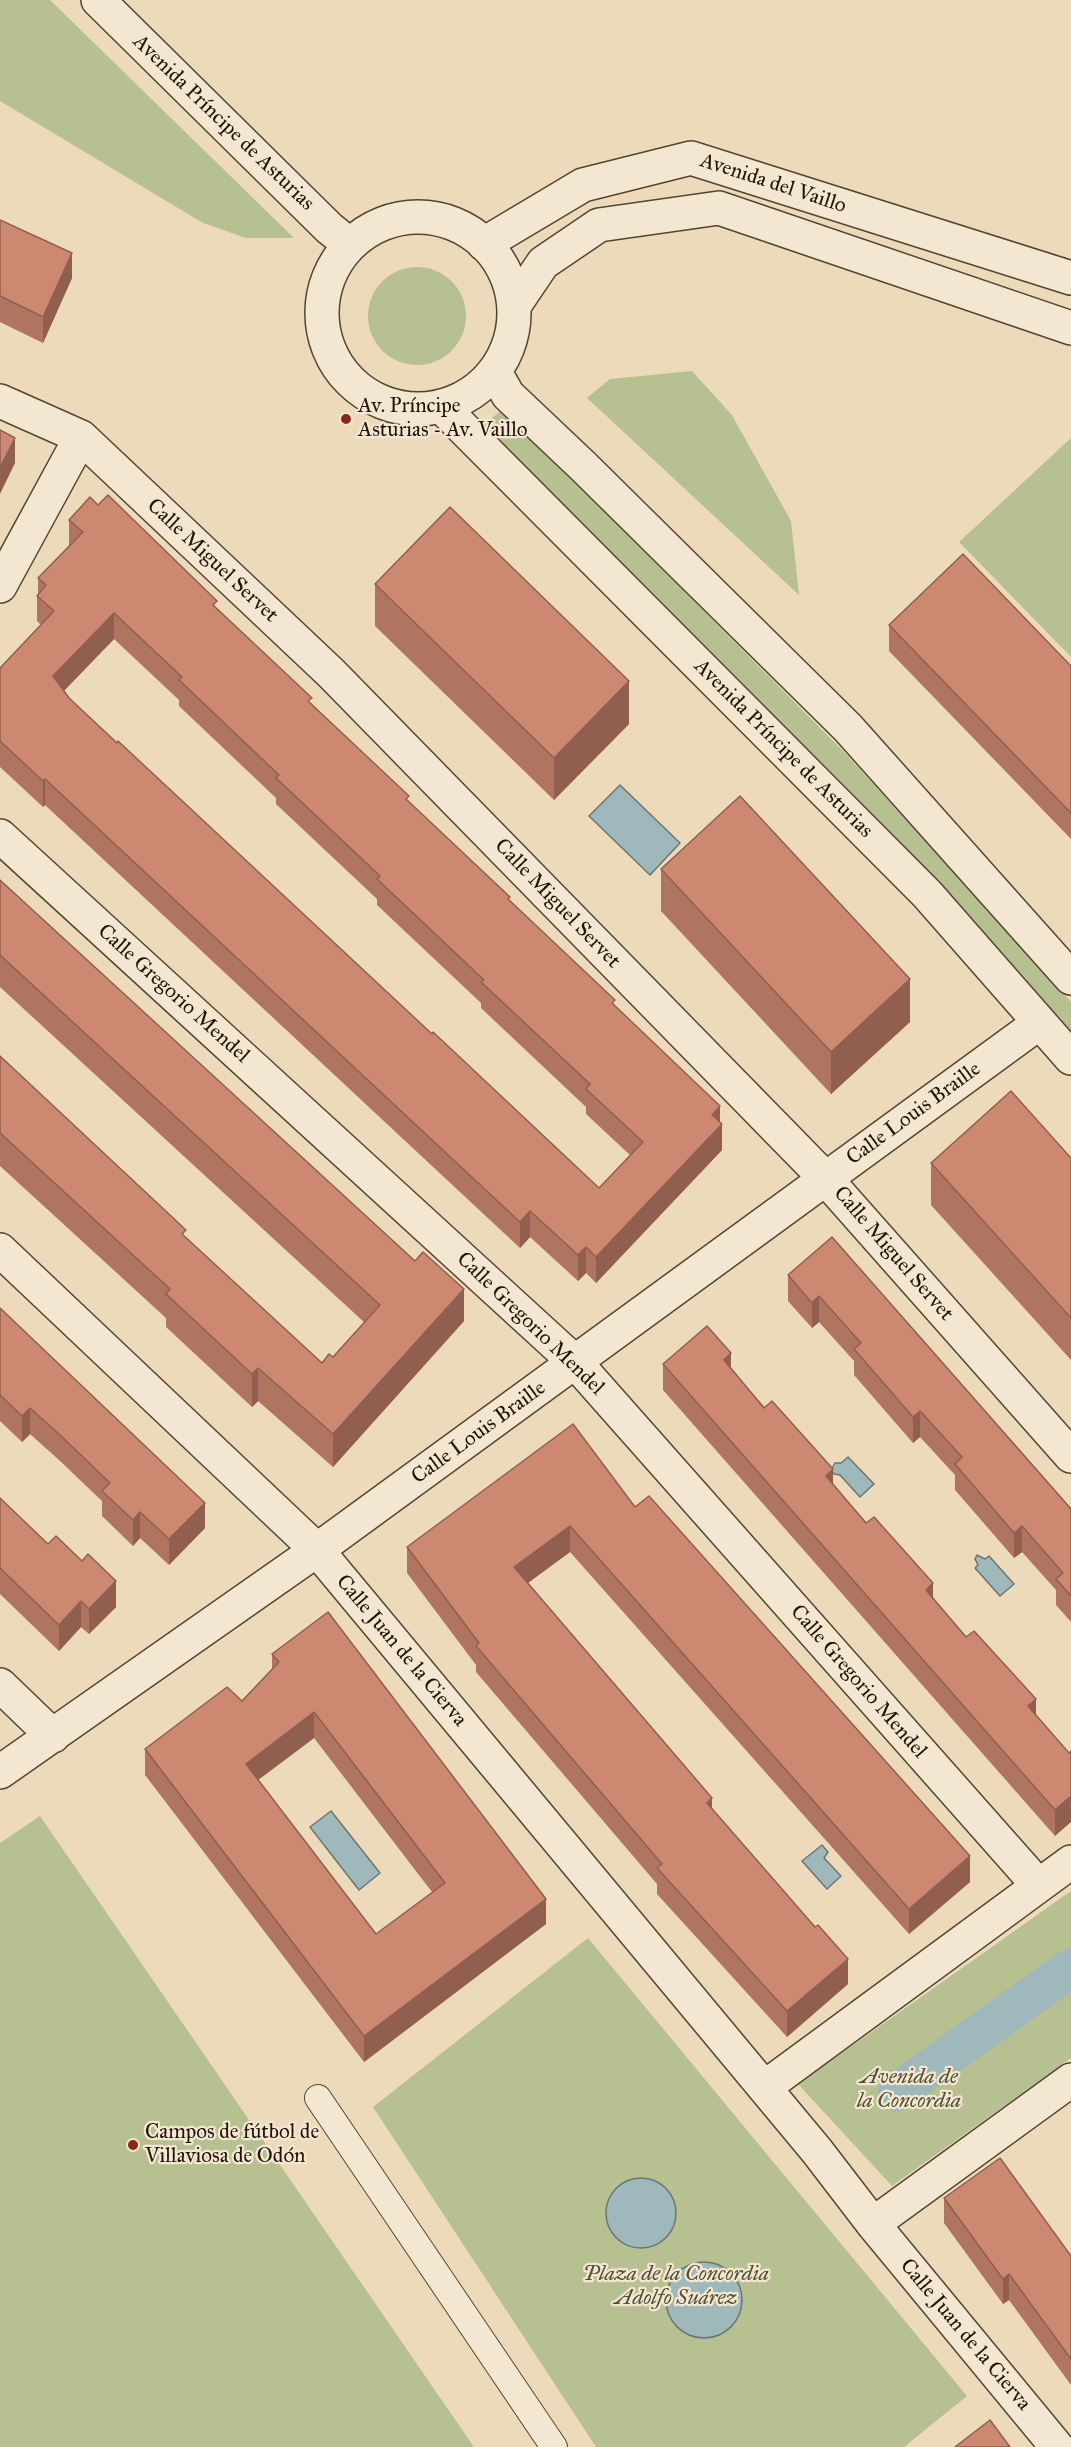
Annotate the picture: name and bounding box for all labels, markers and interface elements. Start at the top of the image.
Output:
street label: Avenida Príncipe de Asturias [127,30,319,216]
street label: Avenida del Vaillo [697,149,849,219]
place label: Av. Príncipe Asturias - Av. Vaillo [358,394,528,444]
marker: Av. Príncipe Asturias - Av. Vaillo [339,412,353,426]
street label: Calle Miguel Servet [141,494,283,628]
street label: Avenida Príncipe de Asturias [688,654,878,844]
street label: Calle Miguel Servet [489,834,625,974]
street label: Calle Gregorio Mendel [92,919,254,1069]
street label: Calle Louis Braille [842,1057,986,1171]
street label: Calle Miguel Servet [828,1181,958,1327]
street label: Calle Gregorio Mendel [451,1247,609,1401]
street label: Calle Louis Braille [407,1376,551,1490]
street label: Calle Juan de la Cierva [330,1570,472,1732]
street label: Calle Gregorio Mendel [784,1600,932,1764]
park label: Avenida de la Concordia [857,2065,961,2115]
place label: Campos de fútbol de Villaviosa de Odón [145,2120,319,2170]
marker: Campos de fútbol de Villaviosa de Odón [126,2138,140,2152]
street label: Calle Juan de la Cierva [894,2254,1036,2416]
park label: Plaza de la Concordia Adolfo Suárez [583,2262,769,2312]

